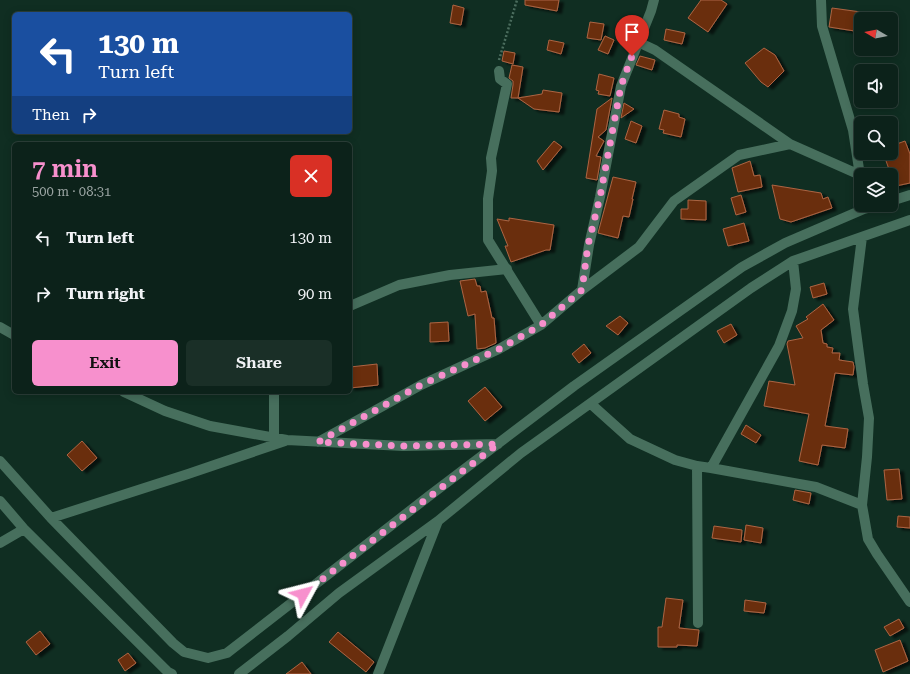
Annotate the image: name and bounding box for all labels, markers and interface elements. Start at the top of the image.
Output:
north arrow [854,12,898,56]
map controls [854,12,898,212]
pin [615,15,649,56]
icon: arrive [621,21,643,43]
text: 130 m [98,27,179,60]
icon: left [32,28,84,80]
text: Turn left [98,61,174,82]
button: sound [854,64,898,108]
icon: right [78,104,100,126]
text: Then [32,106,70,124]
button: search [854,116,898,160]
text: 7 min [32,155,98,183]
button: close [290,155,332,197]
button: layers [854,168,898,212]
text: 500 m · 08:31 [32,184,111,199]
icon: left [32,227,54,249]
text: Turn left [66,229,134,247]
text: 130 m [289,229,332,247]
icon: right [32,283,54,305]
text: Turn right [66,285,145,303]
text: 90 m [298,285,332,303]
button: Exit [32,340,178,386]
button: Share [186,340,332,386]
position arrow [282,573,324,615]

